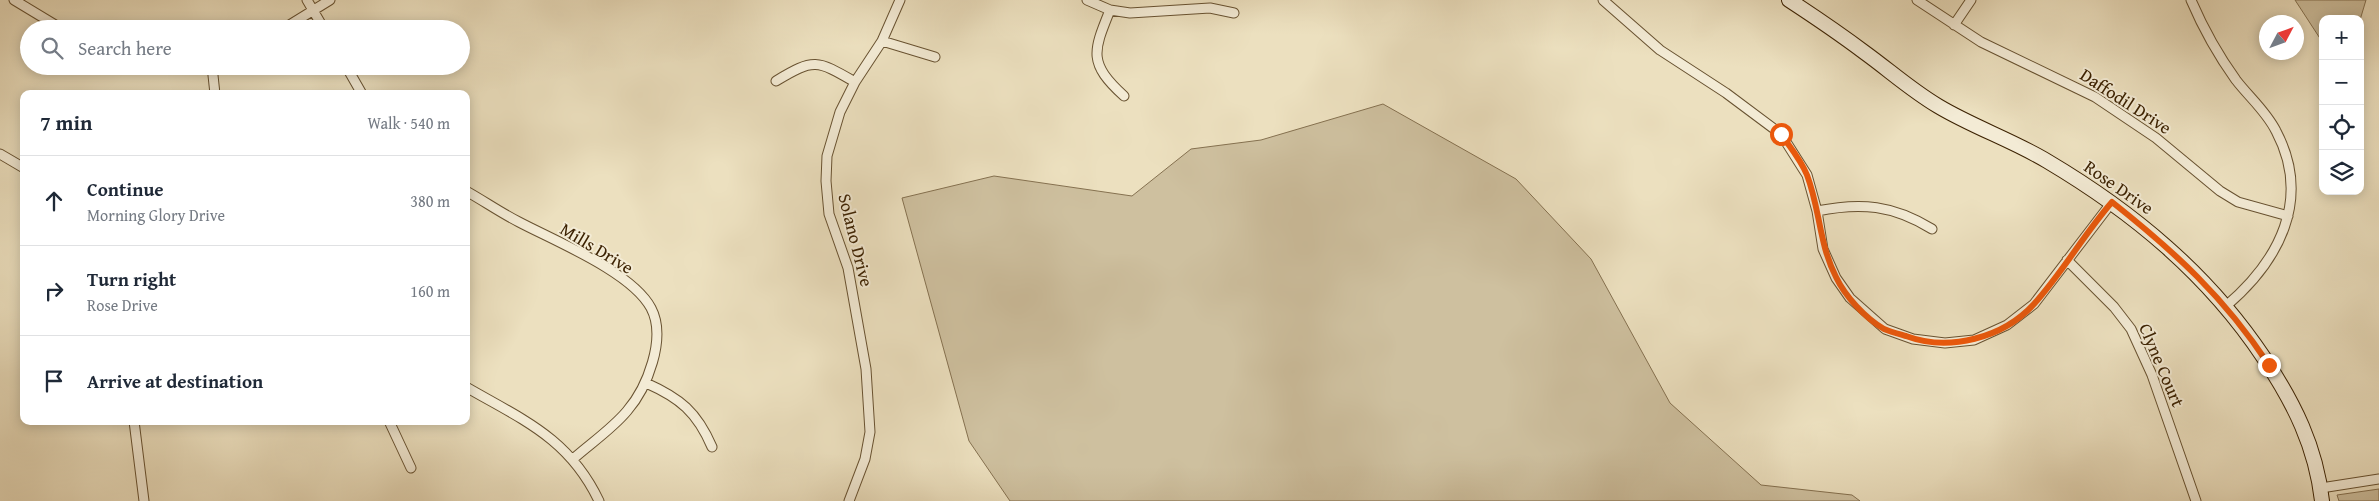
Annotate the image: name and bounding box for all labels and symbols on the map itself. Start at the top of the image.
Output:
north arrow [2259,15,2304,60]
street label: Daffodil Drive [2075,61,2177,141]
route start [1770,123,1793,146]
street label: Rose Drive [2079,153,2159,221]
street label: Solano Drive [831,191,881,289]
street label: Mills Drive [555,215,639,281]
street label: Clyne Court [2132,319,2192,412]
route end [2258,354,2281,377]

